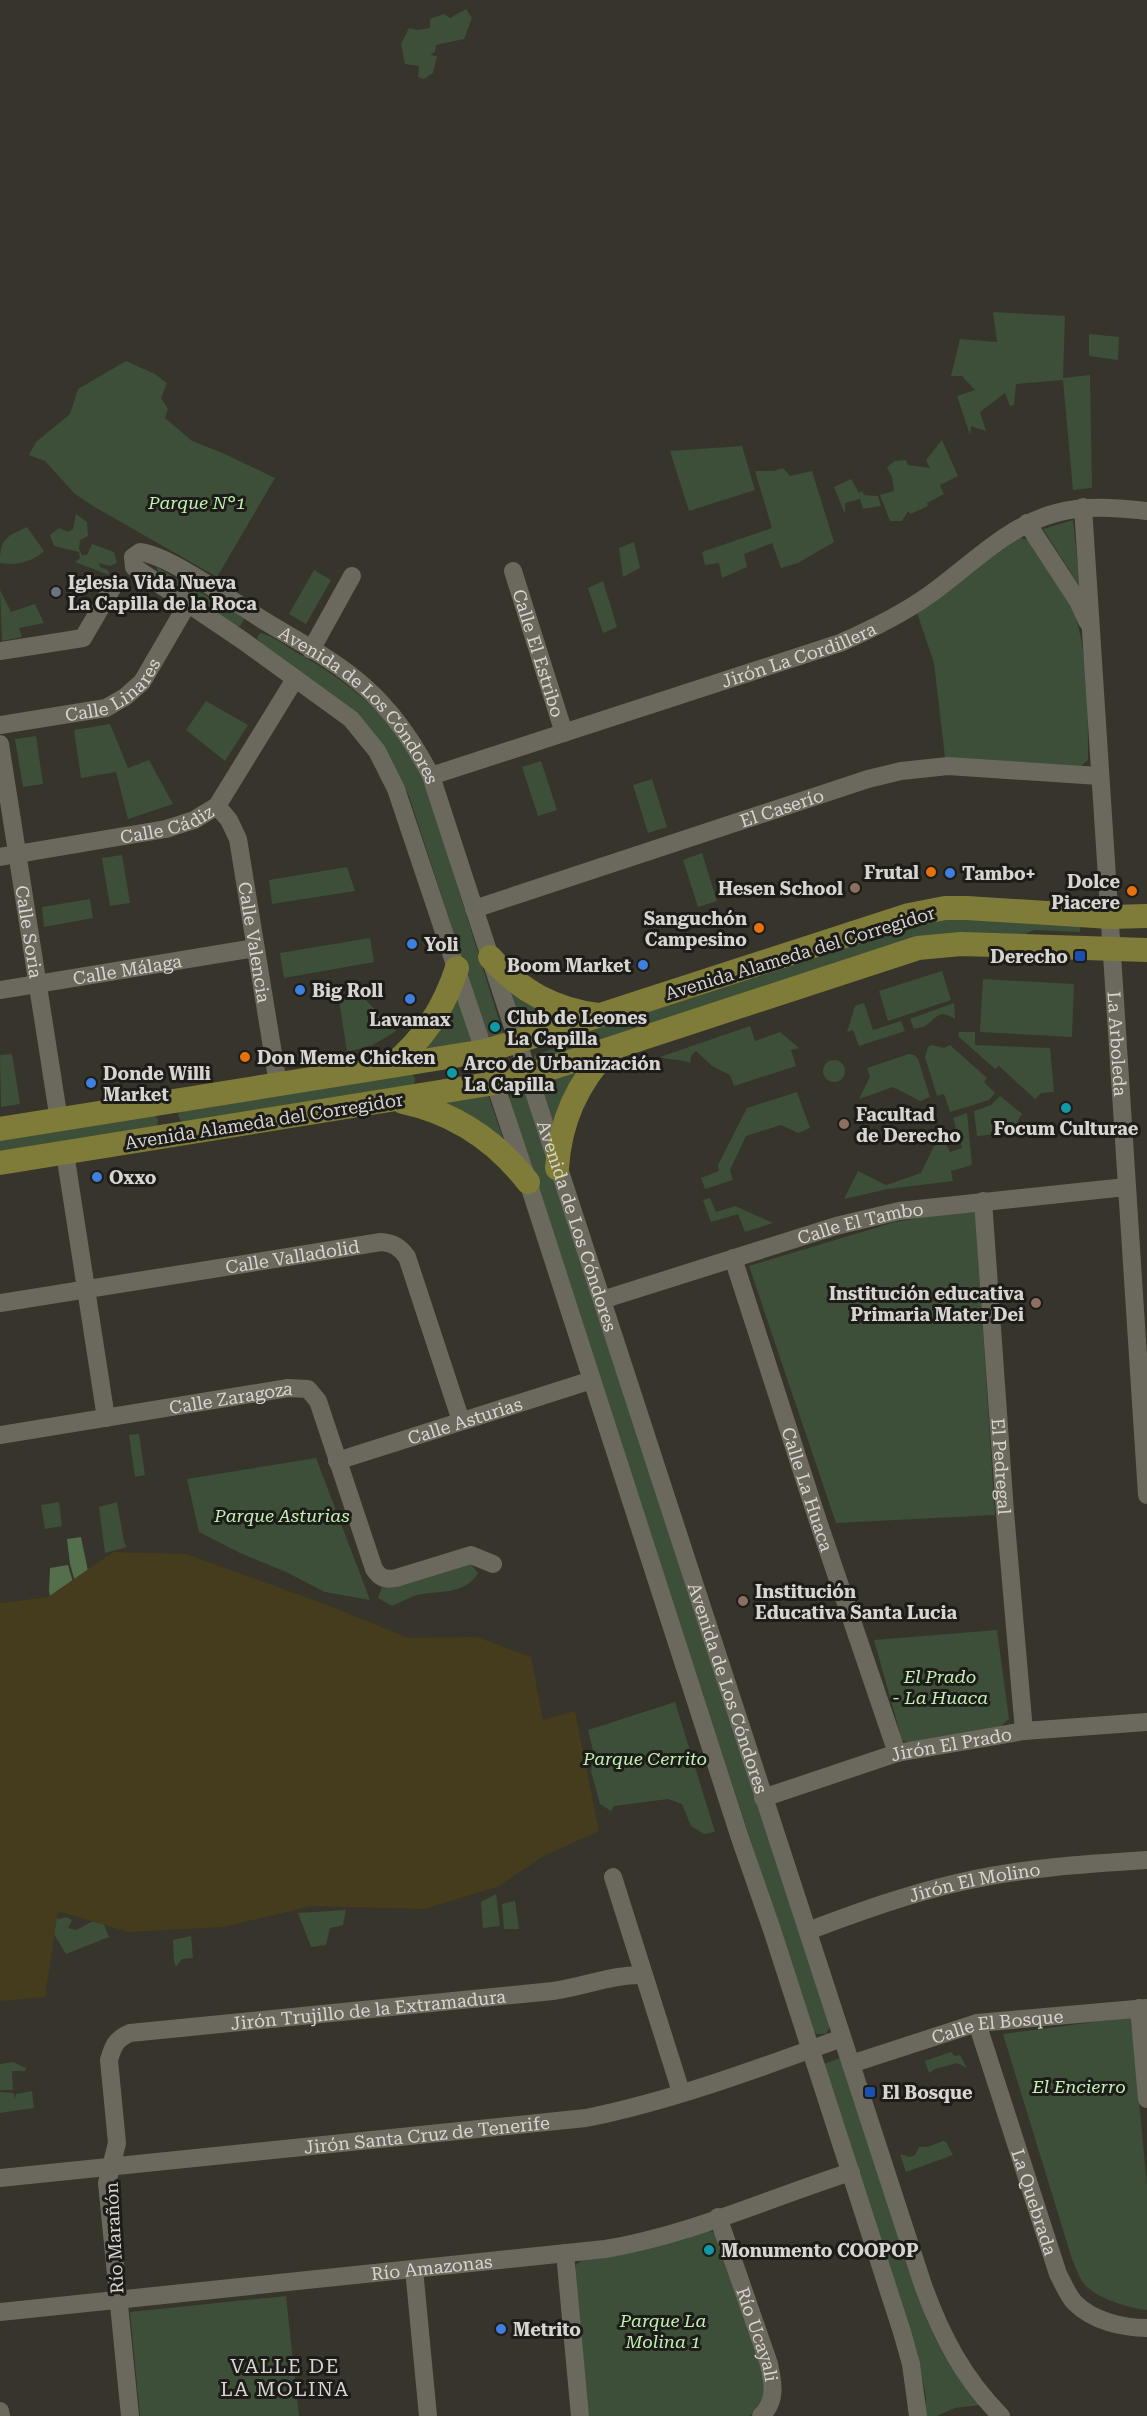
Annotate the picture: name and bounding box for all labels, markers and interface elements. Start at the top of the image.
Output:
park label: Parque N°1 [147,492,246,513]
place label: Iglesia Vida Nueva La Capilla de la Roca [68,572,257,614]
marker: Iglesia Vida Nueva La Capilla de la Roca [49,585,63,599]
street label: Calle El Estribo [509,587,569,720]
street label: Jirón La Cordillera [718,617,880,691]
street label: Avenida de Los Cóndores [275,621,443,786]
street label: Calle Linares [63,654,164,725]
street label: El Caserío [737,784,826,831]
street label: Calle Cádiz [118,800,217,847]
place label: Frutal [864,862,919,883]
place label: Tambo+ [962,863,1036,884]
marker: Frutal [924,865,938,879]
marker: Tambo+ [943,866,957,880]
place label: Dolce Piacere [1051,871,1120,913]
place label: Hesen School [718,878,843,899]
street label: Calle Valencia [235,880,275,1004]
marker: Hesen School [848,881,862,895]
street label: Calle Soria [12,884,47,980]
marker: Dolce Piacere [1125,884,1139,898]
street label: Avenida Alameda del Corregidor [662,902,938,1004]
place label: Sanguchón Campesino [644,908,747,950]
marker: Sanguchón Campesino [752,921,766,935]
place label: Yoli [424,934,459,955]
marker: Yoli [405,937,419,951]
place label: Derecho [990,946,1068,967]
marker: Derecho [1073,949,1087,963]
street label: Calle Málaga [71,950,184,988]
place label: Boom Market [507,955,631,976]
marker: Boom Market [636,958,650,972]
place label: Big Roll [312,980,383,1001]
marker: Big Roll [293,983,307,997]
street label: La Arboleda [1104,991,1132,1097]
marker: Lavamax [403,992,417,1006]
place label: Club de Leones La Capilla [507,1007,647,1049]
place label: Lavamax [369,1009,451,1030]
marker: Club de Leones La Capilla [488,1020,502,1034]
place label: Don Meme Chicken [257,1047,436,1068]
marker: Don Meme Chicken [238,1050,252,1064]
place label: Arco de Urbanización La Capilla [464,1053,661,1095]
place label: Donde Willi Market [103,1063,211,1105]
marker: Arco de Urbanización La Capilla [445,1066,459,1080]
marker: Donde Willi Market [84,1076,98,1090]
street label: Avenida Alameda del Corregidor [123,1089,405,1153]
marker: Focum Culturae [1059,1101,1073,1115]
place label: Facultad de Derecho [856,1104,961,1146]
marker: Facultad de Derecho [837,1117,851,1131]
street label: Avenida de Los Cóndores [533,1118,622,1334]
place label: Focum Culturae [994,1118,1139,1139]
place label: Oxxo [109,1167,157,1188]
marker: Oxxo [90,1170,104,1184]
street label: Calle El Tambo [795,1198,924,1248]
street label: Calle Valladolid [224,1235,361,1277]
place label: Institución educativa Primaria Mater Dei [829,1283,1024,1325]
marker: Institución educativa Primaria Mater Dei [1029,1296,1043,1310]
street label: Calle Zaragoza [167,1377,294,1418]
street label: Calle Asturias [405,1392,525,1448]
street label: El Pedregal [988,1417,1016,1516]
street label: Calle La Huaca [778,1424,838,1554]
park label: Parque Asturias [213,1505,350,1526]
street label: Avenida de Los Cóndores [684,1580,772,1796]
place label: Institución Educativa Santa Lucia [755,1581,957,1623]
marker: Institución Educativa Santa Lucia [736,1594,750,1608]
park label: El Prado - La Huaca [892,1666,988,1708]
street label: Jirón El Prado [887,1723,1013,1765]
park label: Parque Cerrito [582,1748,707,1769]
street label: Jirón El Molino [906,1858,1041,1906]
street label: Jirón Trujillo de la Extramadura [230,1985,507,2033]
street label: Calle El Bosque [928,2005,1064,2048]
park label: El Encierro [1031,2076,1126,2097]
place label: El Bosque [882,2082,973,2103]
marker: El Bosque [863,2085,877,2099]
street label: Jirón Santa Cruz de Tenerife [303,2111,551,2157]
street label: La Quebrada [1008,2146,1062,2258]
street label: Río Marañón [101,2181,127,2294]
place label: Monumento COOPOP [721,2240,919,2261]
marker: Monumento COOPOP [702,2243,716,2257]
street label: Río Amazonas [370,2250,494,2284]
street label: Río Ucayali [733,2284,783,2383]
park label: Parque La Molina 1 [619,2310,706,2352]
place label: Metrito [513,2319,581,2340]
marker: Metrito [494,2322,508,2336]
district label: VALLE DE LA MOLINA [220,2354,350,2401]

